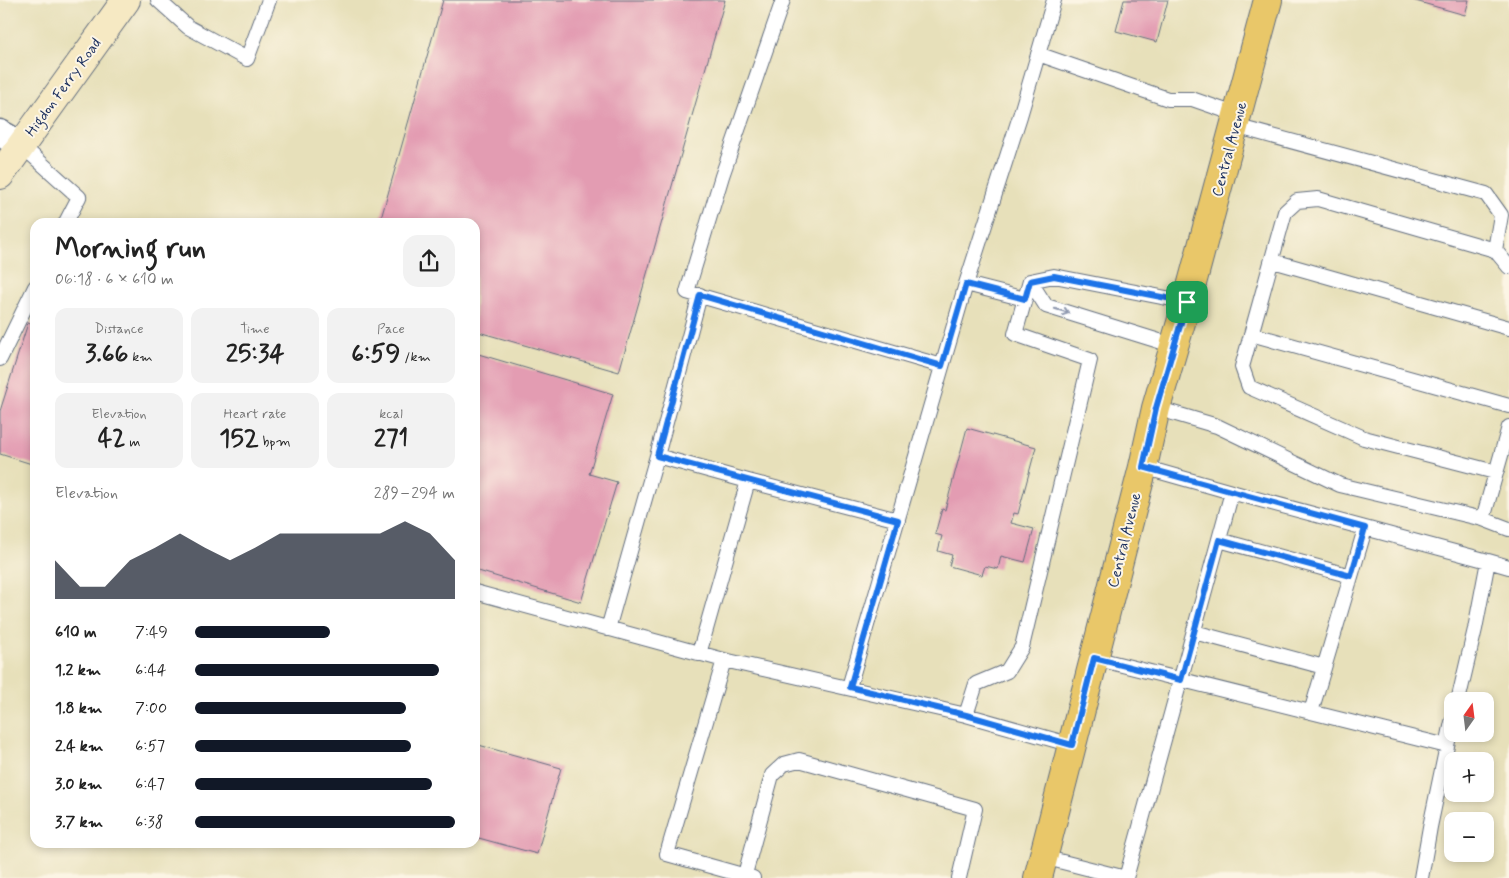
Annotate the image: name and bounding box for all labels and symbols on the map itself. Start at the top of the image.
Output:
street label: Higdon Ferry Road [21,34,107,142]
street label: Central Avenue [1208,100,1252,199]
pin [1166,281,1208,323]
one-way arrow [1053,307,1069,317]
street label: Central Avenue [1103,490,1146,590]
north arrow [1444,692,1494,742]

